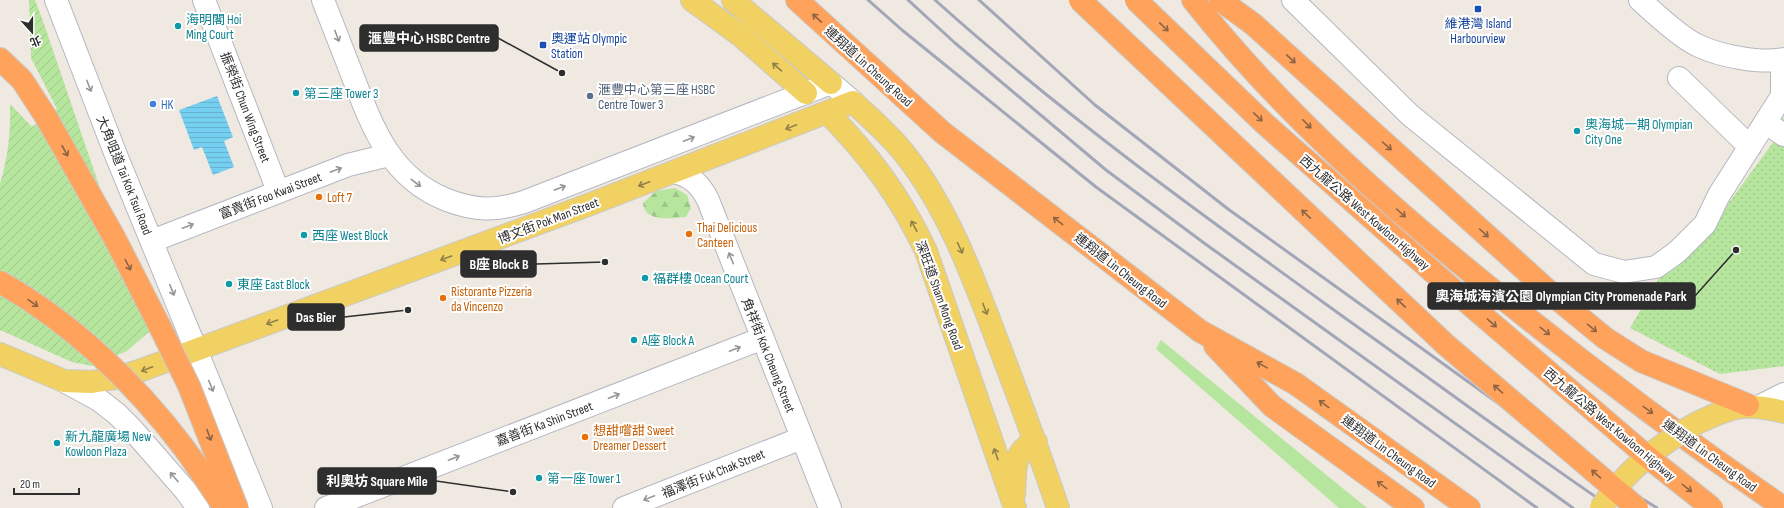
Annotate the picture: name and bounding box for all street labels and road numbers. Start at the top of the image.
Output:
street label: 連翔道 Lin Cheung Road [821,23,916,110]
street label: 振榮街 Chun Wing Street [217,50,274,165]
street label: 大角咀道 Tai Kok Tsui Road [93,114,155,237]
street label: 西九龍公路 West Kowloon Highway [1296,152,1433,274]
street label: 富貴街 Foo Kwai Street [217,169,324,223]
street label: 博文街 Pok Man Street [496,194,601,248]
street label: 連翔道 Lin Cheung Road [1071,230,1170,312]
street label: 深旺道 Sham Mong Road [912,238,966,352]
street label: 角祥街 Kok Cheung Street [738,296,798,415]
street label: 西九龍公路 West Kowloon Highway [1540,365,1679,485]
street label: 嘉善街 Ka Shin Street [494,398,595,450]
street label: 連翔道 Lin Cheung Road [1338,412,1439,491]
street label: 連翔道 Lin Cheung Road [1659,416,1760,495]
street label: 福澤街 Fuk Chak Street [659,446,767,502]

